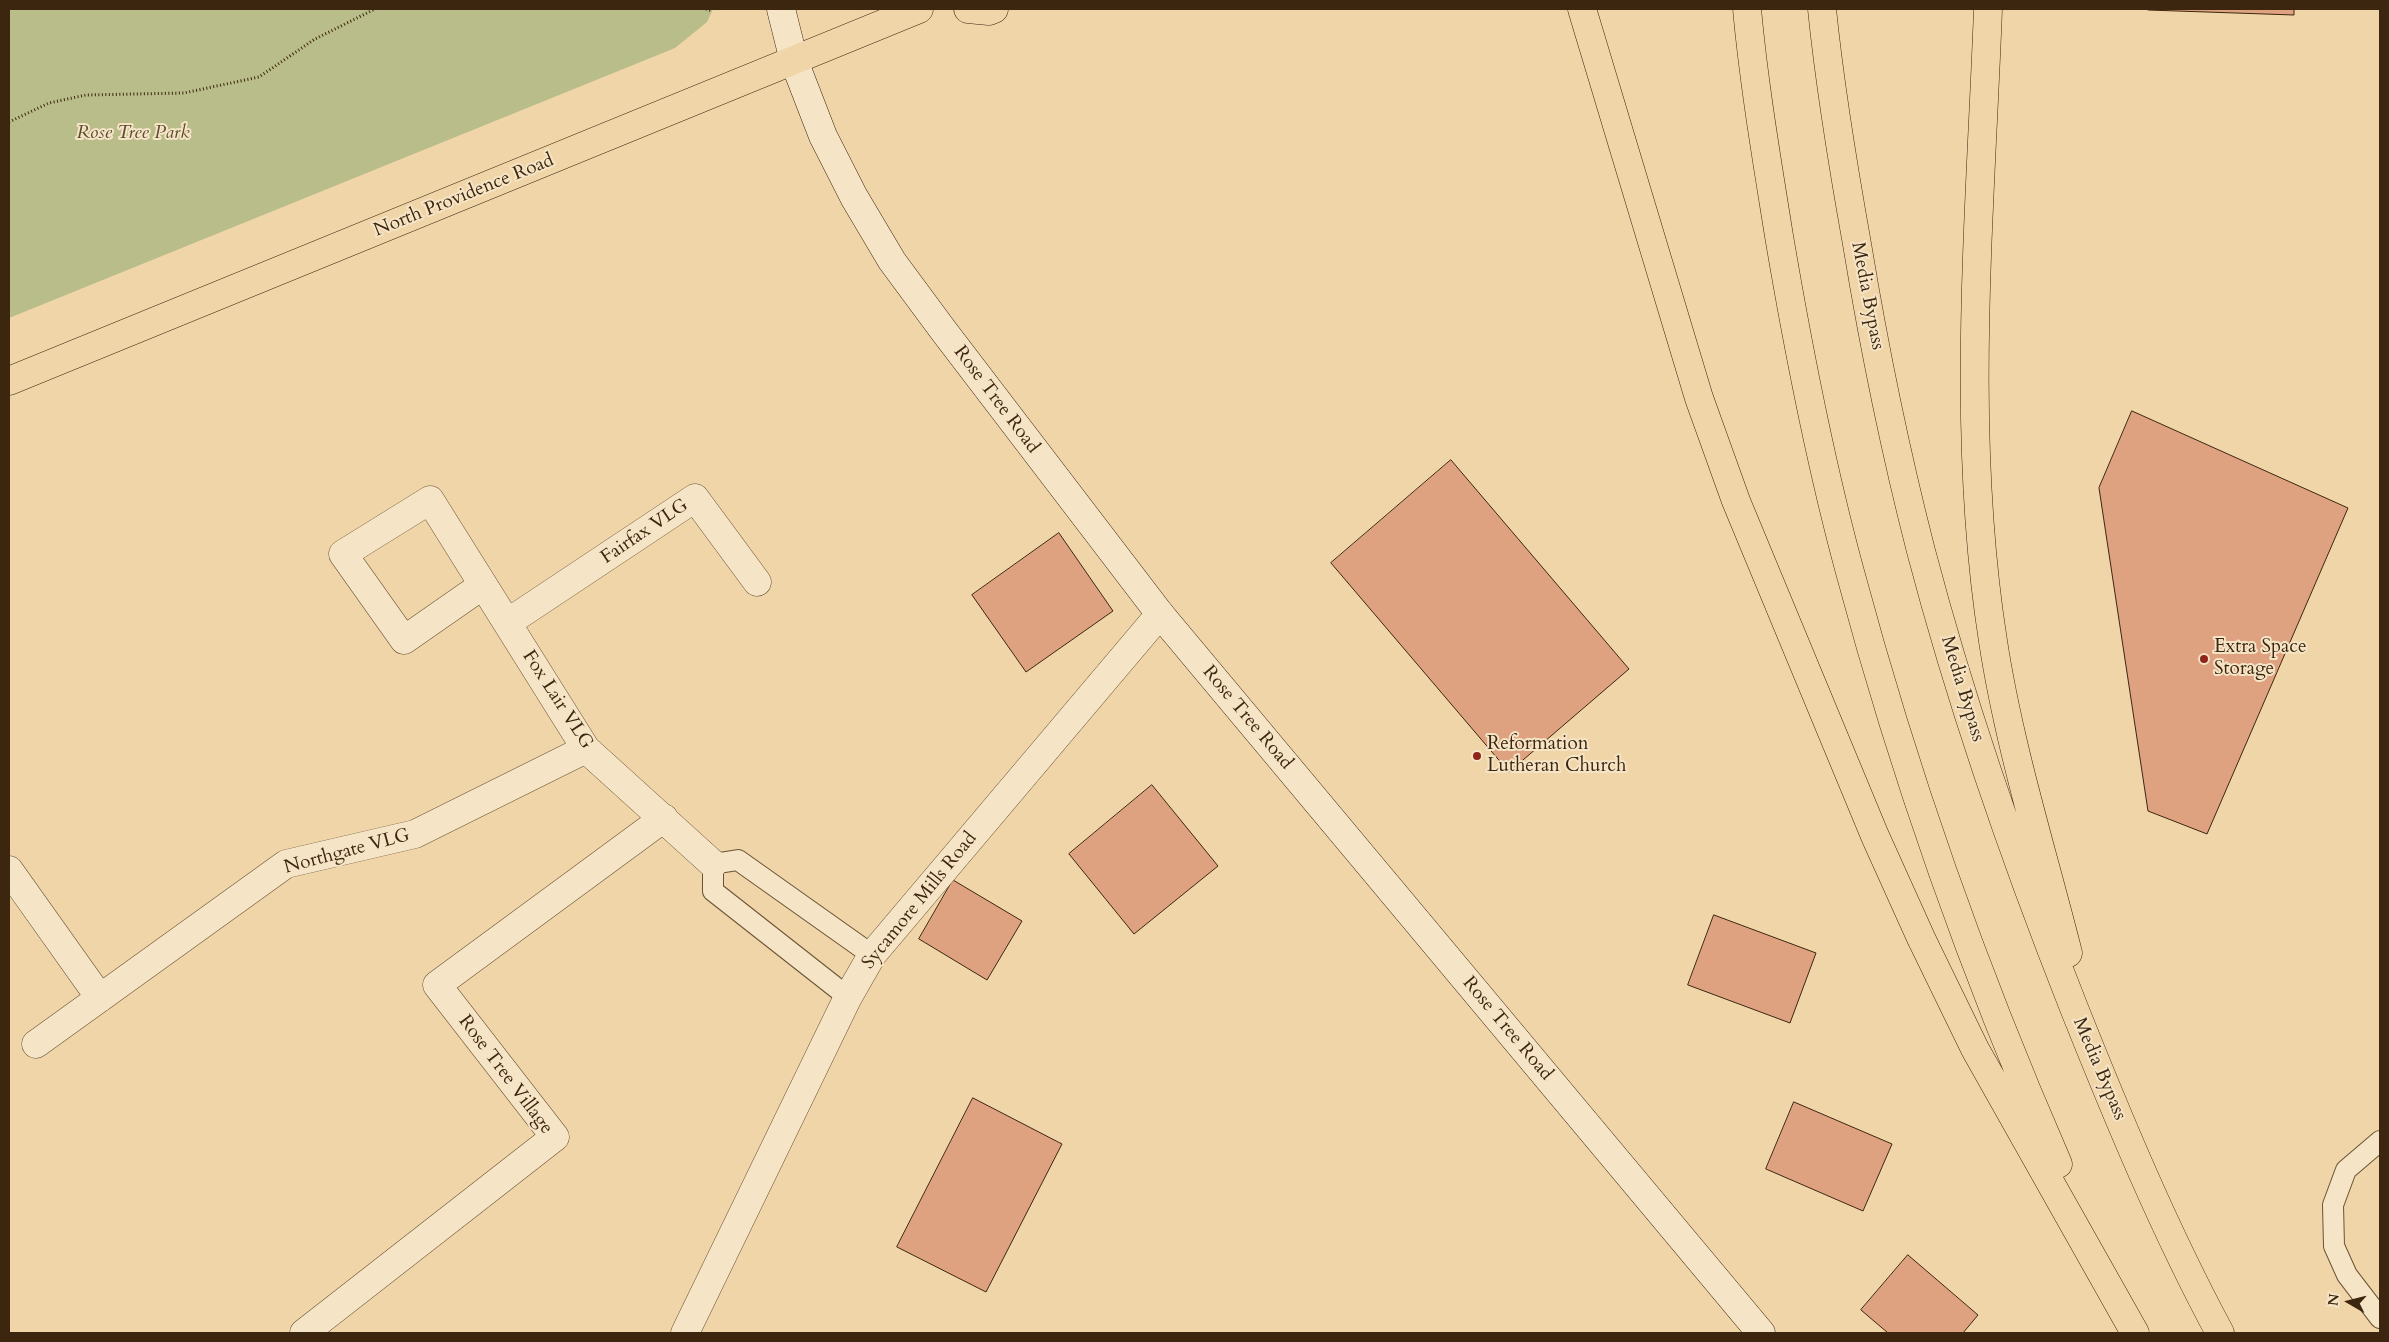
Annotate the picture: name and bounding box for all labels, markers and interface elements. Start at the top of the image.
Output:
park label: Rose Tree Park [76,123,190,145]
street label: North Providence Road [371,149,557,243]
street label: Media Bypass [1845,240,1889,352]
street label: Rose Tree Road [948,342,1044,458]
street label: Fairfax VLG [597,494,693,570]
street label: Media Bypass [1935,633,1989,745]
place label: Extra Space Storage [2214,637,2307,681]
street label: Fox Lair VLG [517,646,597,754]
marker: Extra Space Storage [2198,653,2210,665]
street label: Rose Tree Road [1197,661,1297,775]
place label: Reformation Lutheran Church [1487,734,1626,778]
marker: Reformation Lutheran Church [1471,750,1483,762]
street label: Northgate VLG [282,824,412,880]
street label: Sycamore Mills Road [858,828,982,974]
street label: Rose Tree Road [1457,972,1557,1086]
street label: Rose Tree Village [453,1011,557,1139]
street label: Media Bypass [2067,1014,2131,1124]
north arrow [2324,1277,2374,1327]
text: N [2323,1293,2344,1307]

